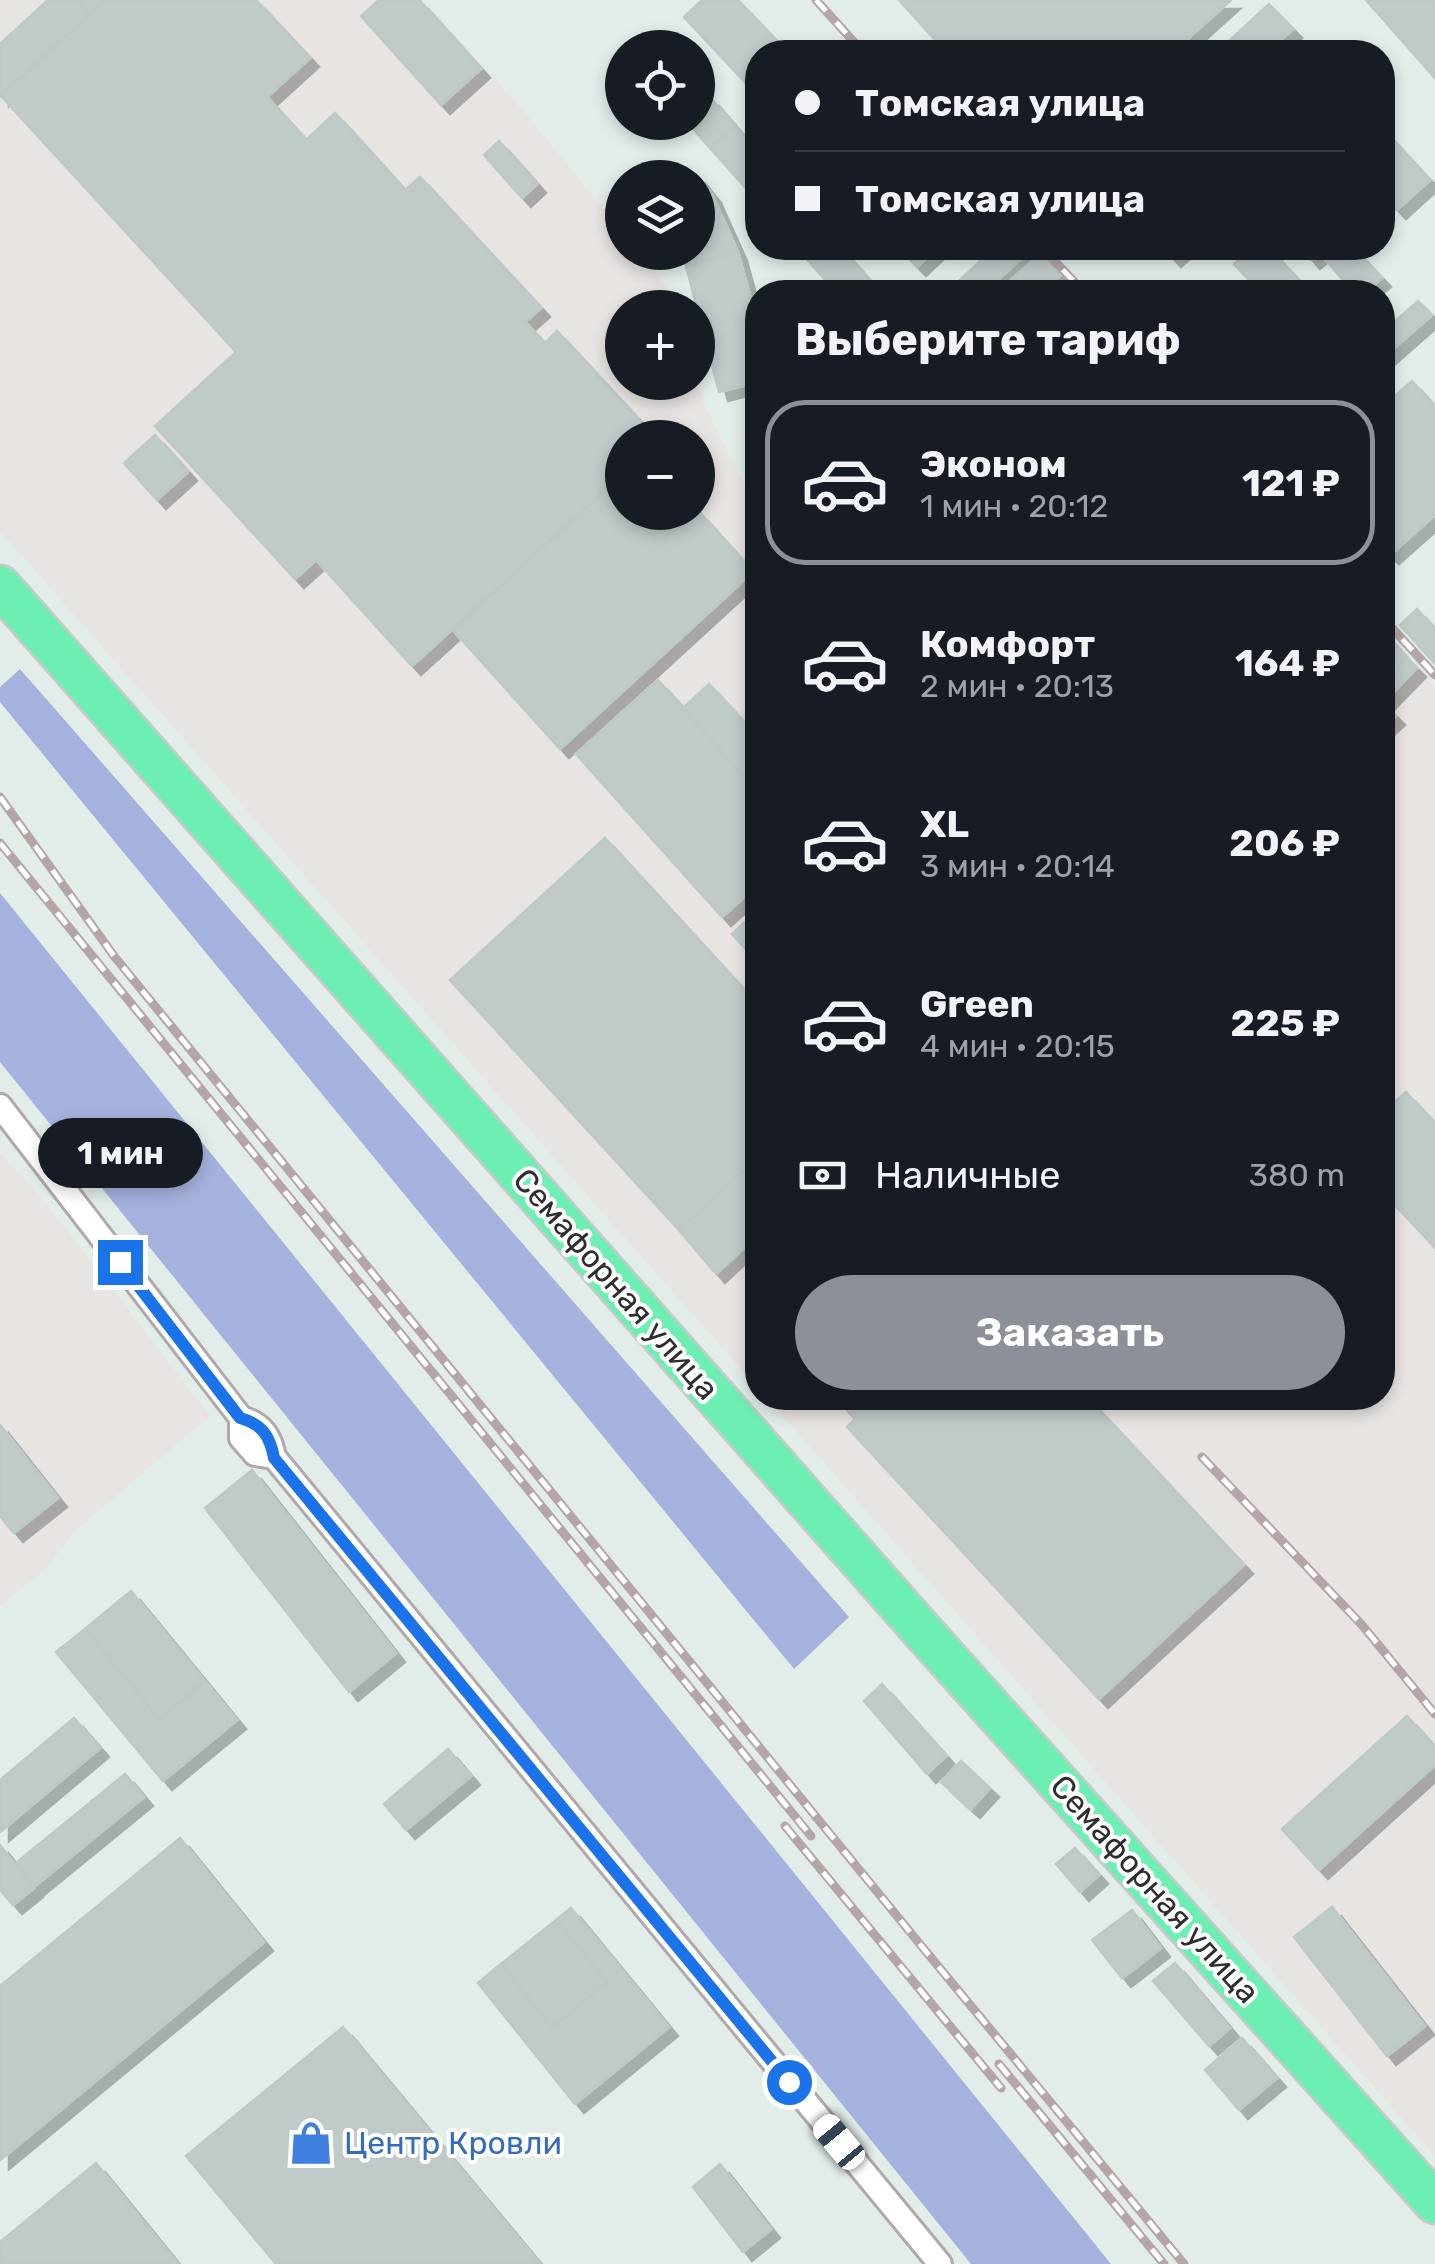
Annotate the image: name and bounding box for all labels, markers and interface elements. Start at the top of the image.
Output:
map controls [605,30,715,530]
button: locate [605,30,715,140]
text: Томская улица [855,80,1145,126]
button: layers [605,160,715,270]
text: Томская улица [855,176,1145,222]
button: + [605,290,715,400]
text: Выберите тариф [795,313,1181,366]
button: − [605,420,715,530]
icon: car [800,438,890,528]
text: Эконом [920,441,1067,487]
text: 121 ₽ [1242,460,1340,506]
text: 1 мин · 20:12 [920,487,1108,525]
icon: car [800,618,890,708]
text: Комфорт [920,621,1095,667]
text: 164 ₽ [1235,640,1340,686]
text: 2 мин · 20:13 [920,667,1114,705]
icon: car [800,798,890,888]
text: XL [920,801,969,847]
text: 206 ₽ [1229,820,1340,866]
text: 3 мин · 20:14 [920,847,1115,885]
icon: car [800,978,890,1068]
text: Green [920,981,1034,1027]
text: 225 ₽ [1231,1000,1340,1046]
text: 4 мин · 20:15 [920,1027,1115,1065]
callout: 1 мин [38,1117,202,1187]
text: 1 мин [77,1134,164,1172]
icon: cash [795,1148,850,1203]
text: Наличные [875,1152,1061,1198]
text: 380 m [1249,1156,1345,1194]
street label: Семафорная улица [505,1161,727,1407]
route end [98,1240,143,1285]
button: Заказать [795,1275,1345,1390]
street label: Семафорная улица [1043,1767,1267,2011]
route start [767,2060,812,2105]
car [808,2109,870,2175]
shop icon: Центр Кровли [287,2119,335,2167]
place label: Центр Кровли [344,2124,562,2162]

